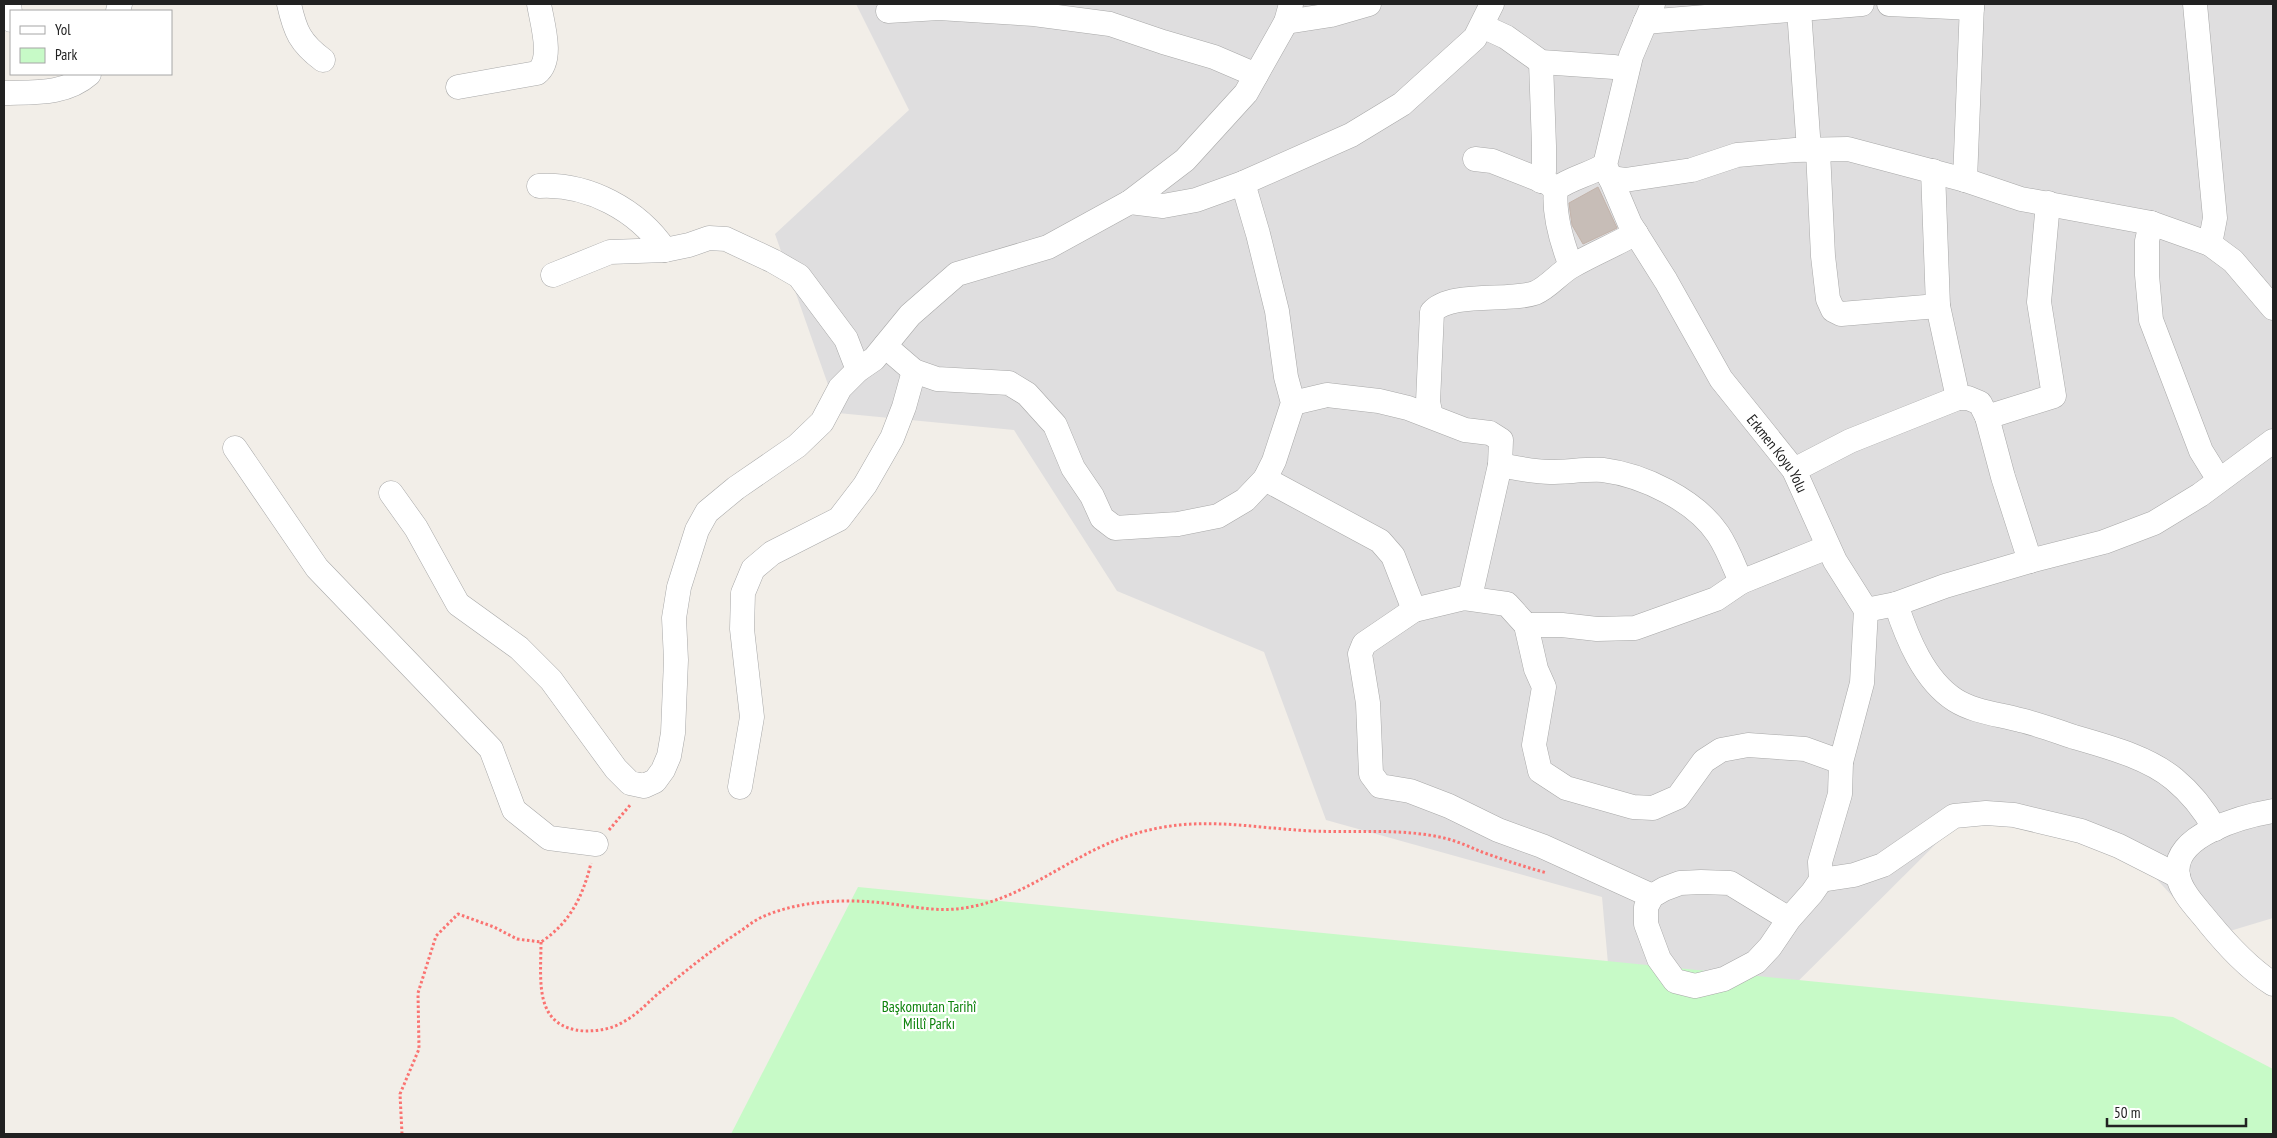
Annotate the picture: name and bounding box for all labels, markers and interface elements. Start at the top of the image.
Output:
legend [10,10,172,75]
text: Yol [55,20,71,39]
text: Park [55,45,77,64]
street label: Erkmen Koyu Yolu [1743,410,1812,495]
park label: Başkomutan Tarihî Millî Parkı [882,997,977,1033]
scale bar [2107,1096,2246,1128]
text: 50 m [2114,1103,2140,1122]

